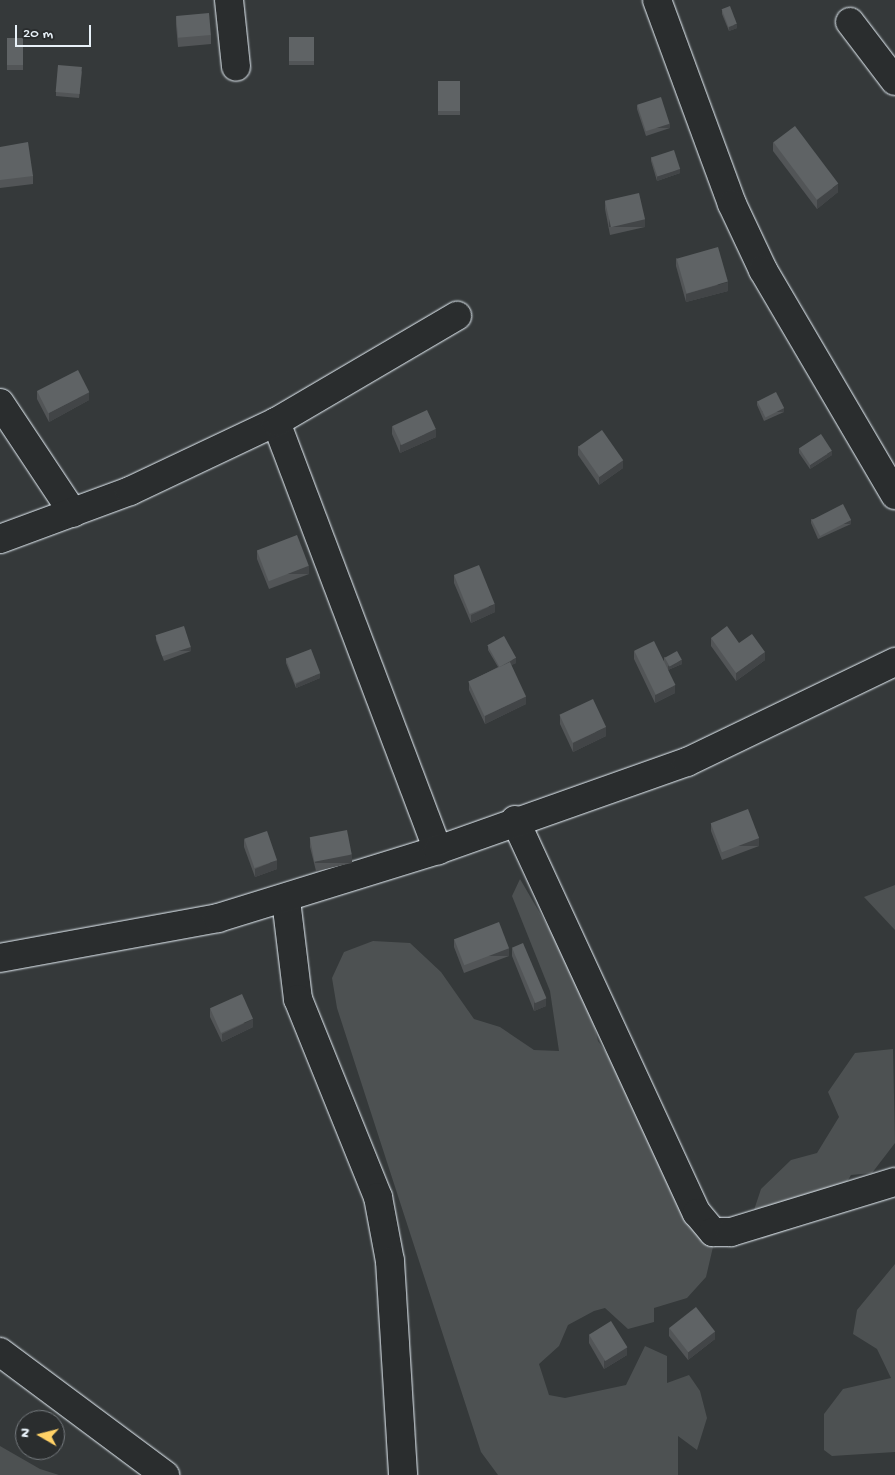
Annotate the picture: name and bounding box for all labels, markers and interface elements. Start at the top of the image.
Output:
scale bar [18,15,94,47]
text: 20 m [23,25,53,43]
north arrow [15,1410,65,1460]
text: N [17,1427,35,1439]

